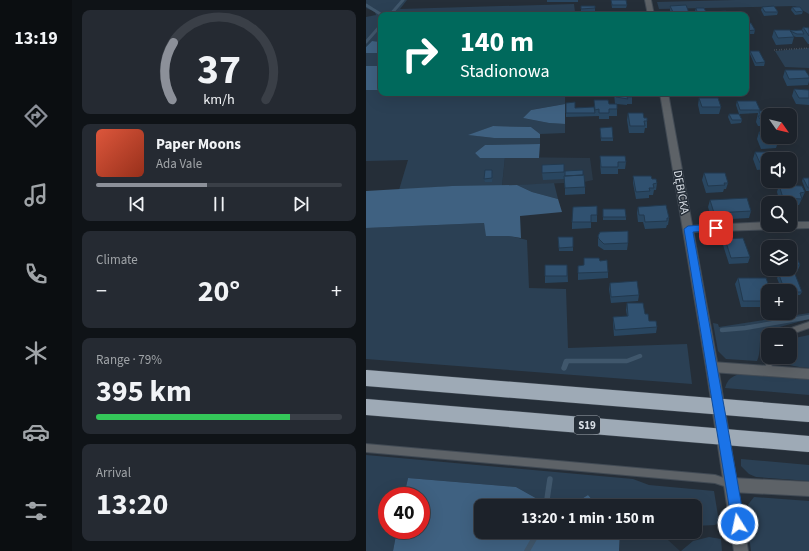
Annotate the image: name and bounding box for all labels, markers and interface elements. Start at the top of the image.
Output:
text: 140 m [460,22,534,62]
text: 13:19 [14,26,58,51]
icon: right [394,28,446,80]
text: 37 [197,40,241,100]
text: Stadionowa [460,59,550,84]
text: km/h [203,89,235,110]
icon: directions [22,102,50,130]
north arrow [761,108,797,144]
map controls [761,108,797,364]
text: Paper Moons [156,134,241,155]
button: sound [761,152,797,188]
text: Ada Vale [156,155,202,173]
street label: DĘBICKA [669,169,693,216]
icon: music [22,181,50,209]
icon: previous [126,193,148,215]
icon: pause [208,193,230,215]
icon: next [290,193,312,215]
button: search [761,196,797,232]
pin [699,211,733,245]
icon: arrive [705,217,727,239]
button: layers [761,240,797,276]
text: Climate [96,251,138,269]
icon: phone [22,260,50,288]
text: 20° [198,270,240,313]
text: − [96,275,107,307]
text: + [331,275,342,307]
button: + [761,284,797,320]
button: − [761,328,797,364]
icon: climate [22,339,50,367]
text: Range · 79% [96,351,162,369]
text: 395 km [96,370,192,413]
road number: S19 [574,416,600,434]
icon: car [22,418,50,446]
text: Arrival [96,464,131,482]
text: 13:20 [96,483,168,526]
speed limit sign: 40 [378,487,430,539]
icon: filters [22,497,50,525]
position arrow [717,503,759,545]
text: 13:20 · 1 min · 150 m [521,508,655,529]

